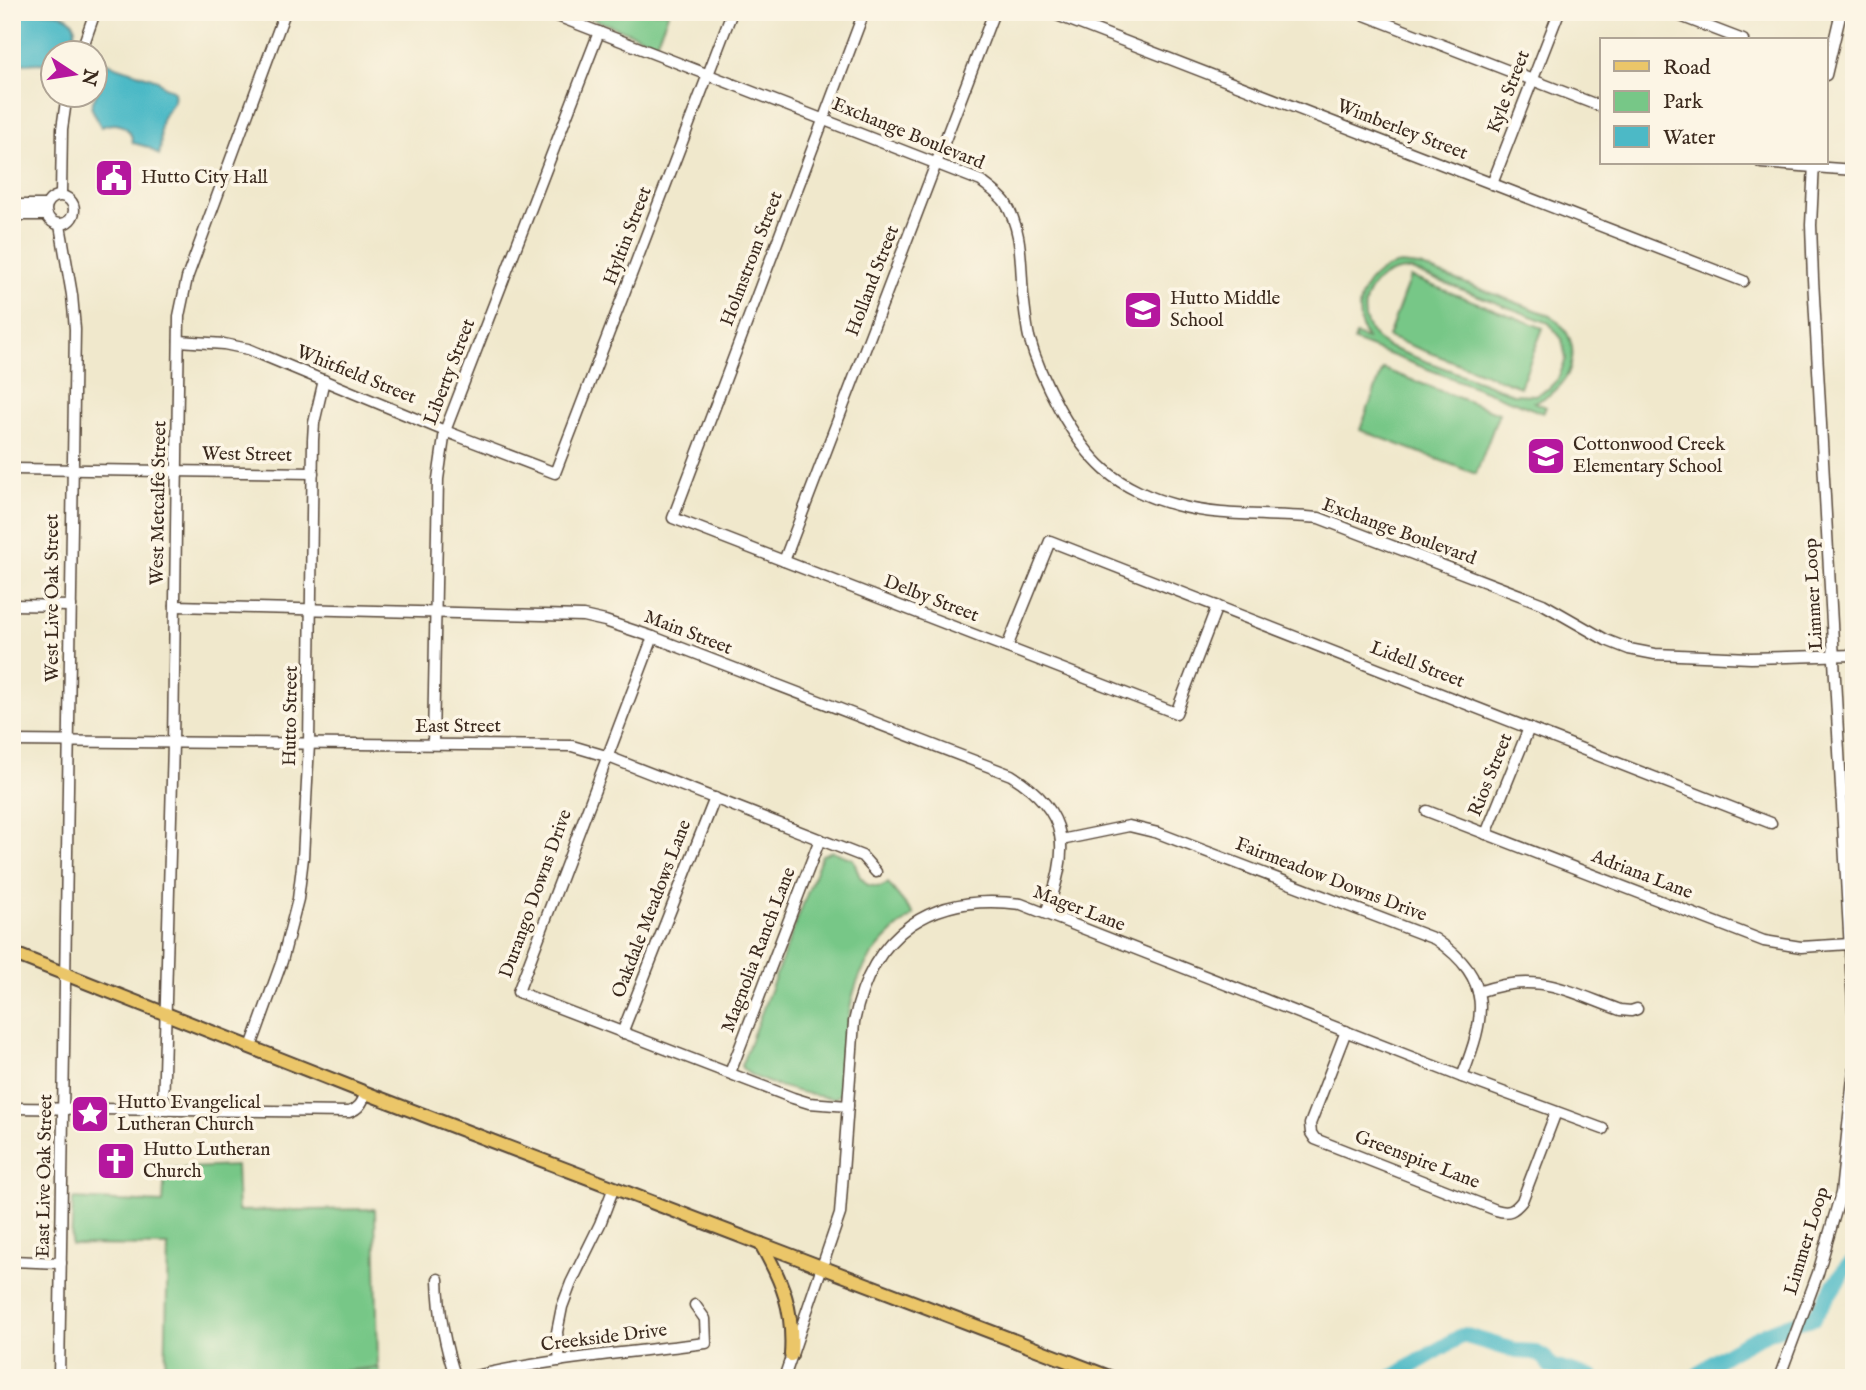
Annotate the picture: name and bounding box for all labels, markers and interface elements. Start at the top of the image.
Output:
north arrow [38,38,108,108]
legend [1600,38,1828,164]
street label: Kyle Street [1482,47,1536,137]
text: Road [1663,55,1711,82]
text: N [75,66,102,88]
text: Park [1663,89,1704,116]
street label: Exchange Boulevard [828,92,988,176]
street label: Wimberley Street [1333,94,1471,166]
text: Water [1663,125,1716,152]
public building icon: Hutto City Hall [93,157,135,199]
place label: Hutto City Hall [141,166,269,190]
street label: Hyltin Street [598,183,658,289]
street label: Holmstrom Street [715,188,789,330]
street label: Holland Street [841,222,905,340]
place label: Hutto Middle School [1170,287,1281,333]
school or university icon: Hutto Middle School [1122,289,1164,331]
street label: Liberty Street [419,315,481,428]
street label: Whitfield Street [293,340,420,410]
street label: West Metcalfe Street [146,420,172,586]
place label: Cottonwood Creek Elementary School [1573,433,1726,479]
school or university icon: Cottonwood Creek Elementary School [1525,435,1567,477]
street label: West Street [202,442,293,468]
street label: Exchange Boulevard [1319,493,1480,571]
street label: West Live Oak Street [41,513,65,682]
street label: Limmer Loop [1799,537,1829,651]
street label: Delby Street [880,570,982,628]
street label: Main Street [640,605,736,661]
street label: Lidell Street [1366,636,1468,694]
street label: Hutto Street [278,665,304,766]
street label: East Street [415,715,501,739]
street label: Rios Street [1463,729,1519,820]
street label: Durango Downs Drive [494,806,578,982]
street label: Oakdale Meadows Lane [607,816,697,1002]
street label: Fairmeadow Downs Drive [1232,832,1430,928]
street label: Adriana Lane [1587,844,1696,905]
street label: Magnolia Ranch Lane [716,864,802,1036]
street label: Mager Lane [1030,880,1129,938]
place label: Hutto Evangelical Lutheran Church [117,1091,262,1137]
street label: East Live Oak Street [32,1093,58,1258]
place icon: Hutto Evangelical Lutheran Church [69,1093,111,1135]
street label: Greenspire Lane [1351,1125,1483,1195]
place label: Hutto Lutheran Church [143,1138,270,1184]
church icon: Hutto Lutheran Church [95,1140,137,1182]
street label: Limmer Loop [1779,1184,1835,1298]
street label: Creekside Drive [539,1318,669,1358]

